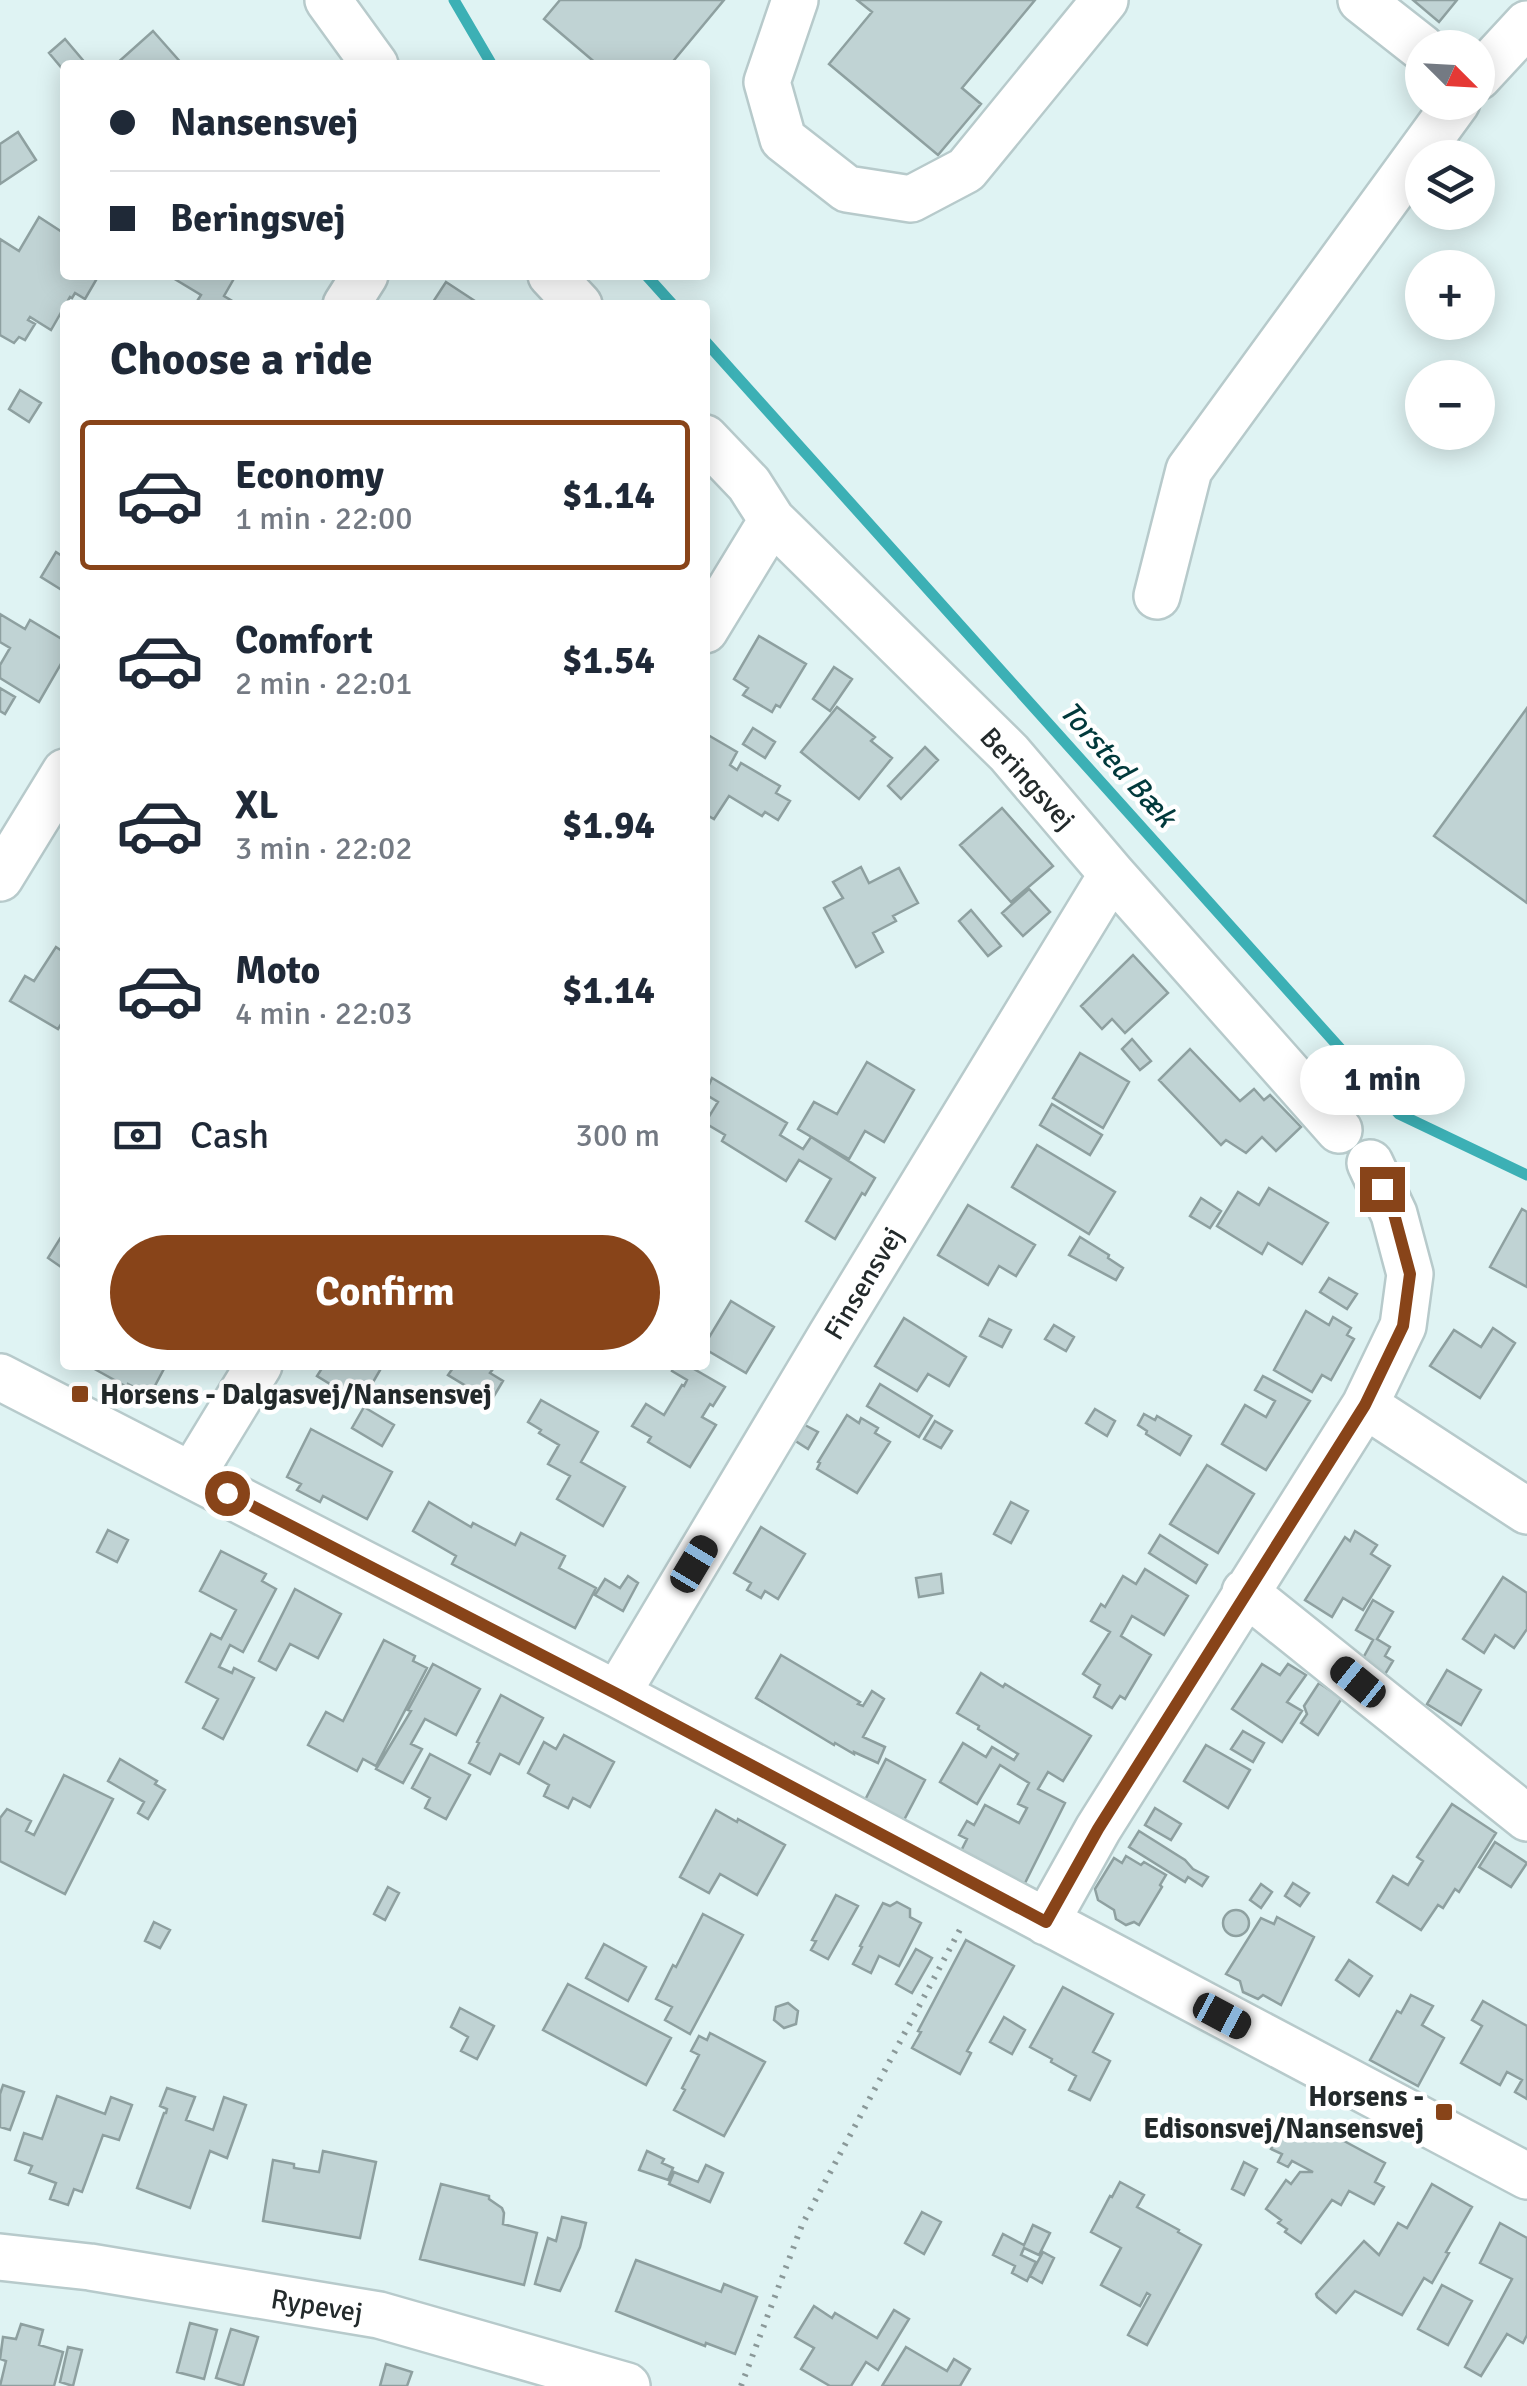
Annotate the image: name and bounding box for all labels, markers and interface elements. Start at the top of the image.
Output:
north arrow [1405,30,1495,120]
map controls [1405,30,1495,450]
text: Nansensvej [170,99,358,146]
button: layers [1405,140,1495,230]
text: Beringsvej [170,195,346,242]
button: + [1405,250,1495,340]
text: Choose a ride [110,332,373,387]
button: − [1405,360,1495,450]
icon: car [115,450,205,540]
text: Economy [235,452,384,499]
text: $1.14 [562,472,655,519]
text: 1 min · 22:00 [235,499,413,538]
icon: car [115,615,205,705]
text: Comfort [235,617,373,664]
text: $1.54 [562,637,655,684]
text: 2 min · 22:01 [235,664,413,703]
water label: Torsted Bæk [1052,694,1186,837]
street label: Beringsvej [973,721,1082,837]
icon: car [115,780,205,870]
text: XL [235,782,278,829]
text: $1.94 [562,802,655,849]
text: 3 min · 22:02 [235,829,413,868]
icon: car [115,945,205,1035]
text: Moto [235,947,320,994]
text: $1.14 [562,967,655,1014]
text: 4 min · 22:03 [235,994,413,1033]
callout: 1 min [1300,1044,1464,1114]
text: 1 min [1344,1060,1421,1099]
icon: cash [110,1108,165,1163]
text: Cash [190,1112,269,1159]
text: 300 m [576,1116,660,1155]
route end [1360,1167,1405,1212]
street label: Finsensvej [817,1221,911,1346]
button: Confirm [110,1235,660,1350]
place label: Horsens - Dalgasvej/Nansensvej [100,1378,492,1412]
marker: Horsens - Dalgasvej/Nansensvej [69,1383,91,1405]
route start [205,1471,250,1516]
car [666,1531,722,1597]
car [1325,1651,1391,1713]
car [1188,1989,1256,2043]
place label: Horsens - Edisonsvej/Nansensvej [1143,2080,1424,2146]
marker: Horsens - Edisonsvej/Nansensvej [1433,2101,1455,2123]
street label: Rypevej [268,2282,365,2330]

